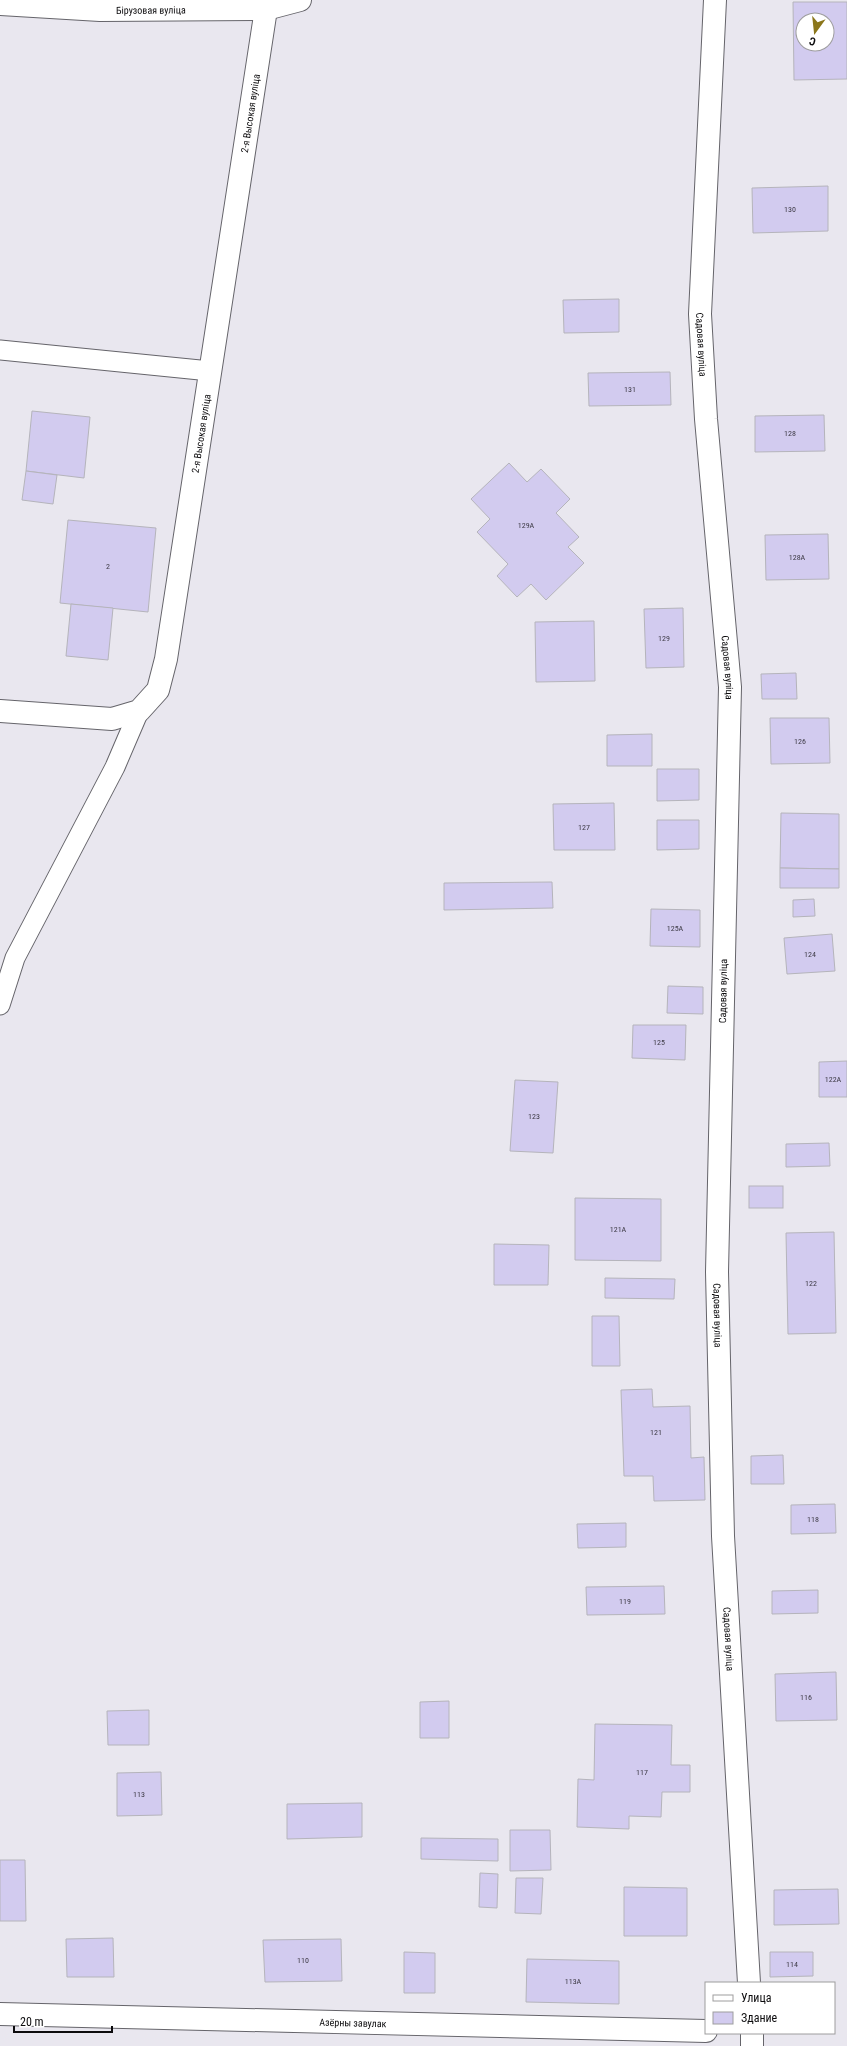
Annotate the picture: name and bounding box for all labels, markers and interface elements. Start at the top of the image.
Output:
street label: Бірузовая вуліца [116,4,186,15]
north arrow [795,12,835,52]
text: С [808,34,817,48]
street label: 2-я Высокая вуліца [238,73,261,153]
house number: 130 [784,205,796,214]
street label: Садовая вуліца [694,312,709,377]
house number: 131 [624,385,636,394]
street label: 2-я Высокая вуліца [189,393,212,474]
house number: 128 [784,429,796,438]
house number: 129А [518,521,535,530]
house number: 128А [789,553,806,562]
house number: 2 [106,562,110,571]
house number: 129 [658,634,670,643]
street label: Садовая вуліца [720,635,735,700]
house number: 126 [794,737,806,746]
house number: 127 [578,823,590,832]
house number: 125А [667,924,684,933]
house number: 124 [804,950,816,959]
street label: Садовая вуліца [717,959,729,1023]
house number: 125 [653,1038,665,1047]
house number: 122А [825,1075,842,1084]
house number: 123 [528,1112,540,1121]
house number: 121А [610,1225,627,1234]
house number: 122 [805,1279,817,1288]
street label: Садовая вуліца [712,1283,724,1348]
house number: 121 [650,1428,662,1437]
house number: 118 [807,1515,819,1524]
house number: 119 [619,1597,631,1606]
street label: Садовая вуліца [722,1607,736,1672]
house number: 116 [800,1693,812,1702]
house number: 117 [636,1768,648,1777]
house number: 113 [133,1790,145,1799]
house number: 110 [297,1956,309,1965]
house number: 114 [786,1960,798,1969]
house number: 113А [565,1977,582,1986]
legend [705,1982,835,2034]
text: Улица [741,1991,772,2005]
scale bar [14,2008,112,2034]
text: Здание [741,2011,778,2025]
text: 20 m [20,2015,44,2029]
street label: Азёрны завулак [319,2016,387,2029]

